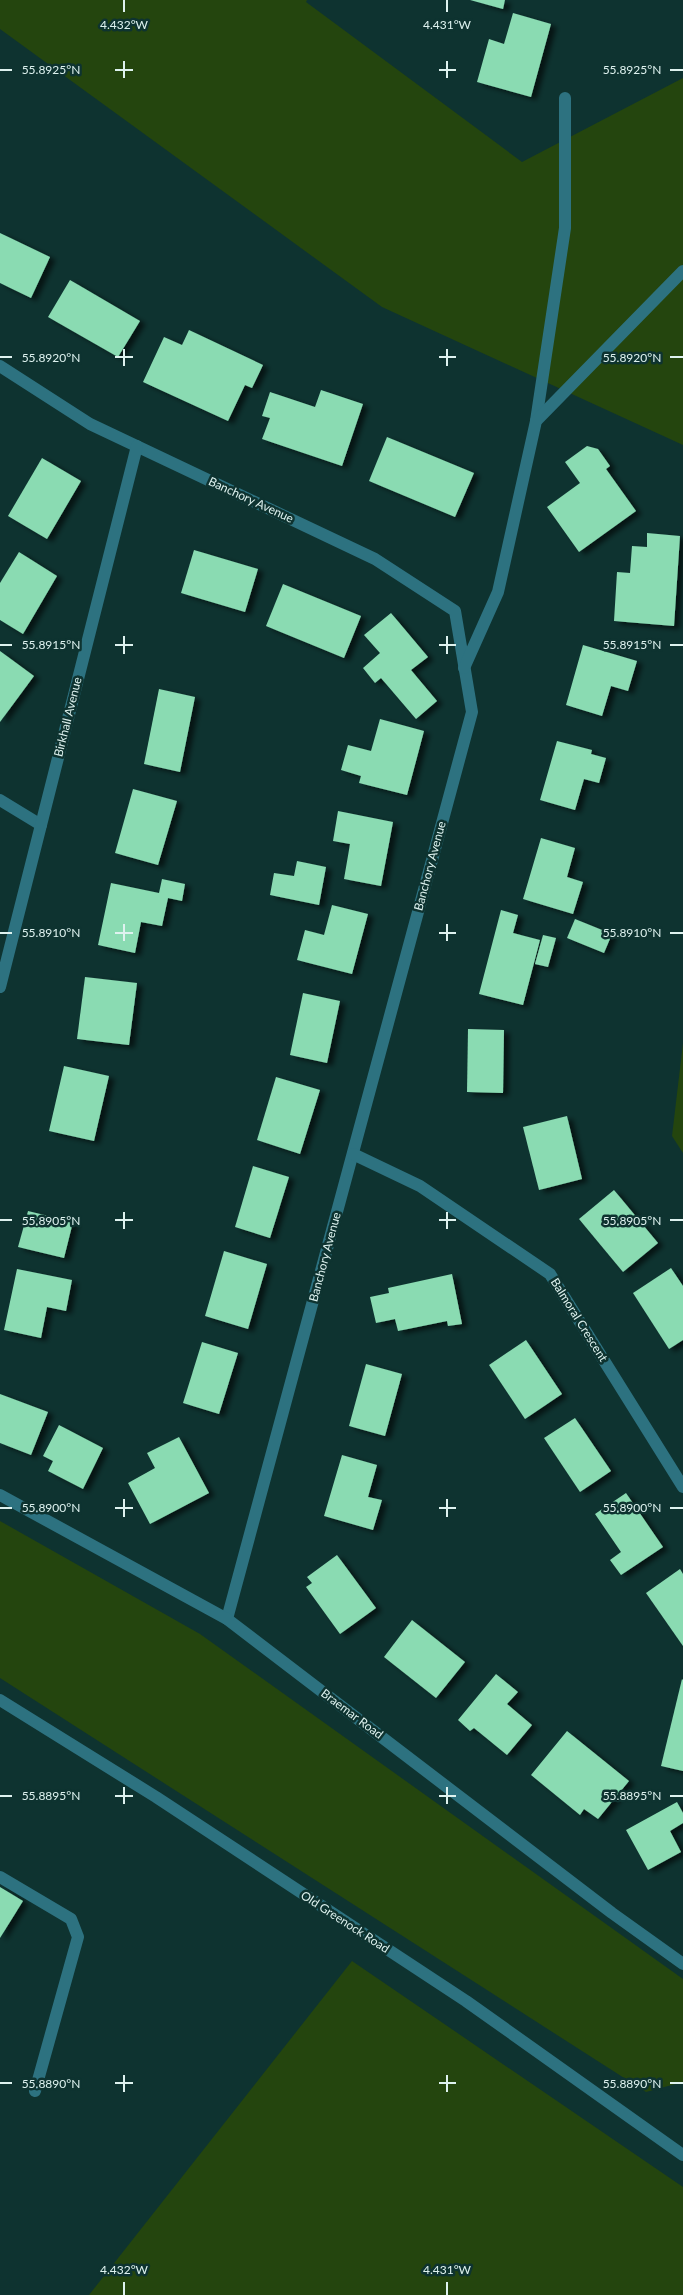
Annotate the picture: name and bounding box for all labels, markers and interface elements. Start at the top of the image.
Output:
text: 4.432°W [100,17,149,32]
text: 4.431°W [423,17,472,32]
text: 55.8925°N [22,62,80,77]
text: 55.8925°N [603,62,661,77]
text: 55.8920°N [22,350,80,365]
text: 55.8920°N [603,350,661,365]
street label: Banchory Avenue [206,473,296,526]
text: 55.8915°N [22,637,80,652]
text: 55.8915°N [603,637,661,652]
street label: Birkhall Avenue [50,675,85,758]
street label: Banchory Avenue [410,819,449,912]
text: 55.8910°N [22,925,80,940]
text: 55.8910°N [603,925,661,940]
street label: Banchory Avenue [305,1210,344,1303]
text: 55.8905°N [22,1213,80,1228]
text: 55.8905°N [603,1213,661,1228]
street label: Balmoral Crescent [548,1275,612,1365]
text: 55.8900°N [22,1500,80,1515]
text: 55.8900°N [603,1500,661,1515]
street label: Braemar Road [318,1685,386,1742]
text: 55.8895°N [22,1788,80,1803]
text: 55.8895°N [603,1788,661,1803]
street label: Old Greenock Road [298,1887,392,1956]
text: 55.8890°N [22,2076,80,2091]
text: 55.8890°N [603,2076,661,2091]
text: 4.432°W [100,2262,149,2277]
text: 4.431°W [423,2262,472,2277]

